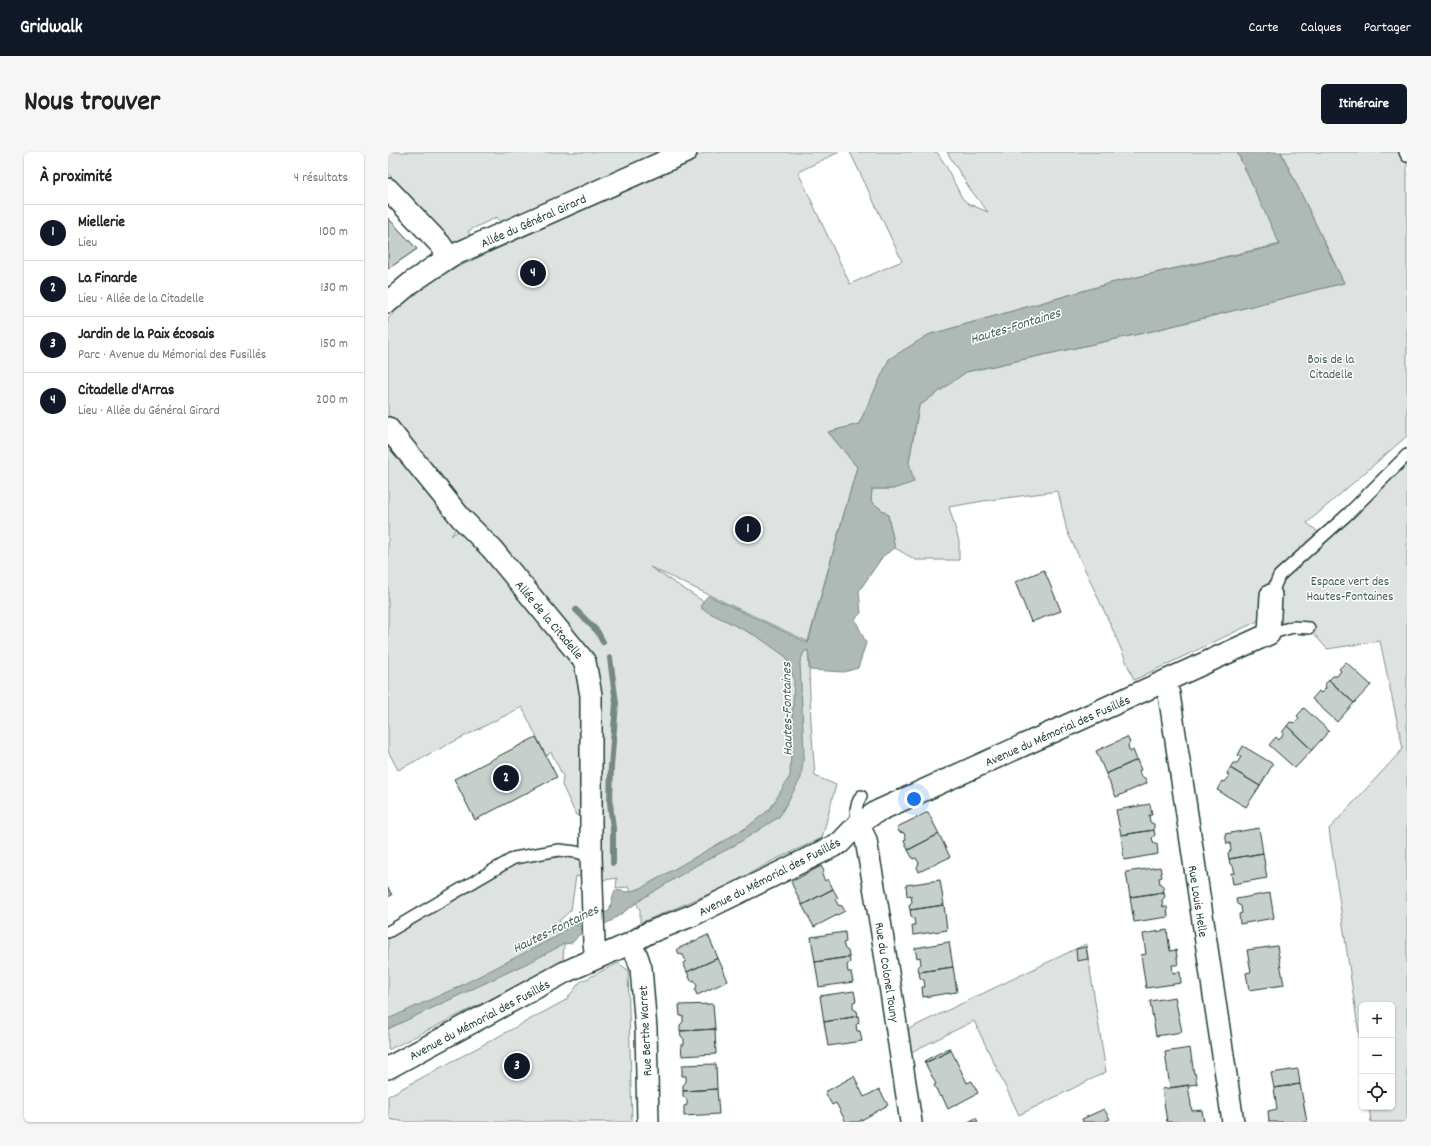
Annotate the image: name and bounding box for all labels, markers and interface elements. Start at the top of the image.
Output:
text: Gridwalk [20,15,83,42]
text: Carte [1249,18,1279,38]
text: Calques [1301,18,1342,38]
text: Partager [1364,18,1411,38]
text: Nous trouver [24,84,160,124]
button: Itinéraire [1321,84,1407,124]
text: À proximité [40,166,112,190]
text: 4 résultats [294,169,348,188]
street label: Allée du Général Girard [478,190,590,254]
text: Miellerie [78,212,125,234]
text: 1 [52,223,54,242]
text: 100 m [319,223,348,242]
text: Lieu [78,234,97,253]
pin: 4 [520,258,546,288]
text: La Finarde [78,268,137,290]
text: 2 [50,279,56,298]
text: 130 m [320,279,348,298]
text: Lieu · Allée de la Citadelle [78,290,204,309]
water label: Hautes-Fontaines [968,303,1064,350]
text: Jardin de la Paix écosais [78,324,215,346]
text: 3 [50,335,56,354]
text: 150 m [320,335,348,354]
text: Parc · Avenue du Mémorial des Fusillés [78,346,266,365]
park label: Bois de la Citadelle [1308,351,1355,385]
text: Citadelle d'Arras [78,380,174,402]
text: 4 [50,391,56,410]
text: 200 m [316,391,348,410]
text: Lieu · Allée du Général Girard [78,402,220,421]
pin: 1 [735,514,761,544]
park label: Espace vert des Hautes-Fontaines [1307,573,1393,607]
street label: Allée de la Citadelle [509,577,587,664]
water label: Hautes-Fontaines [777,661,799,756]
street label: Avenue du Mémorial des Fusillés [982,692,1134,773]
pin: 2 [493,763,519,793]
your location [904,789,924,809]
street label: Avenue du Mémorial des Fusillés [696,834,845,922]
street label: Rue Louis Helle [1181,864,1212,939]
water label: Hautes-Fontaines [509,900,603,959]
street label: Rue du Colonel Touny [868,921,903,1024]
street label: Avenue du Mémorial des Fusillés [406,976,554,1067]
street label: Rue Berthe Warret [635,985,658,1077]
map controls [1359,1002,1395,1110]
button: + [1359,1002,1395,1038]
button: − [1359,1038,1395,1074]
pin: 3 [504,1051,530,1081]
button: locate [1359,1074,1395,1110]

